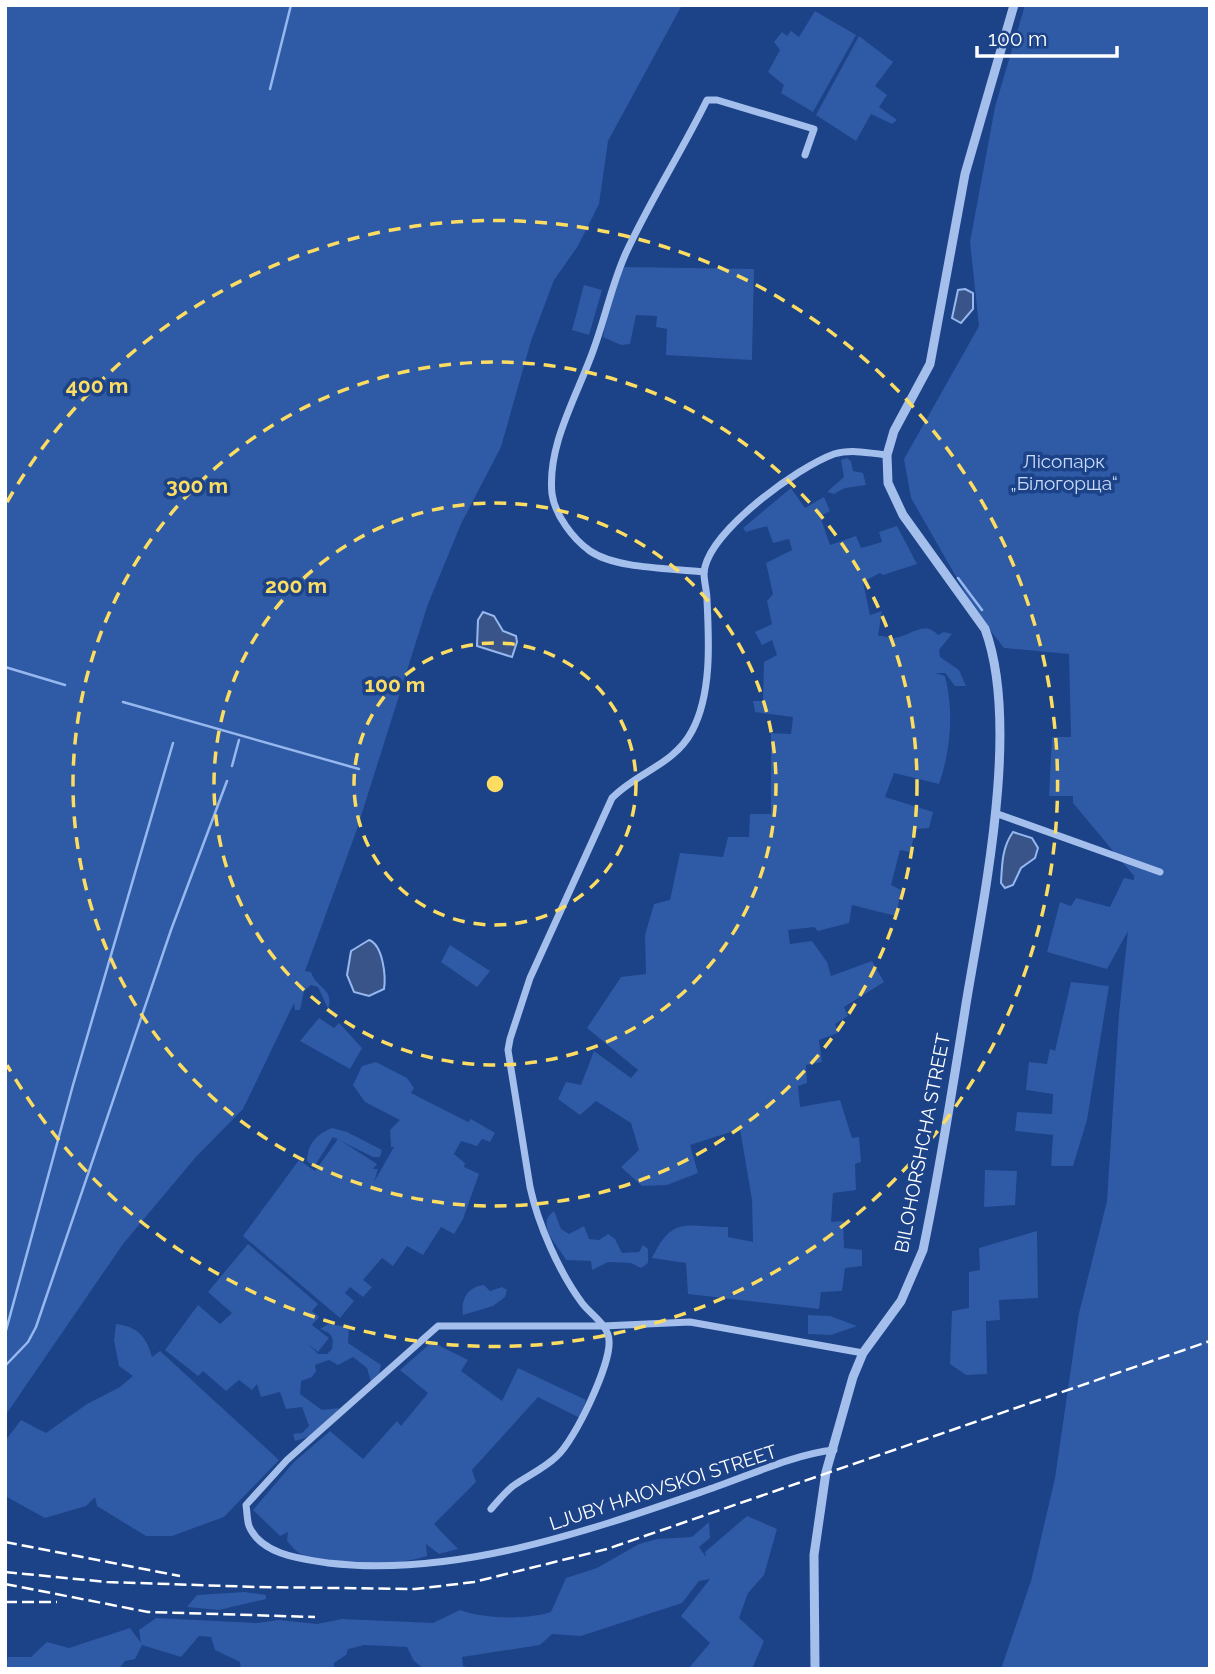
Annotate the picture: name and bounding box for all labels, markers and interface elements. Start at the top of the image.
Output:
scale bar [977,14,1117,58]
text: 100 m [988,26,1047,51]
text: 400 m [66,373,128,398]
park label: Лісопарк „Білогорща“ [1010,450,1118,494]
text: 300 m [166,473,228,498]
text: 200 m [265,573,327,598]
text: 100 m [365,672,425,697]
centre of rings [483,772,507,796]
street label: BILOHORSHCHA STREET [890,1031,954,1254]
street label: LJUBY HAIOVSKOI STREET [546,1440,780,1534]

